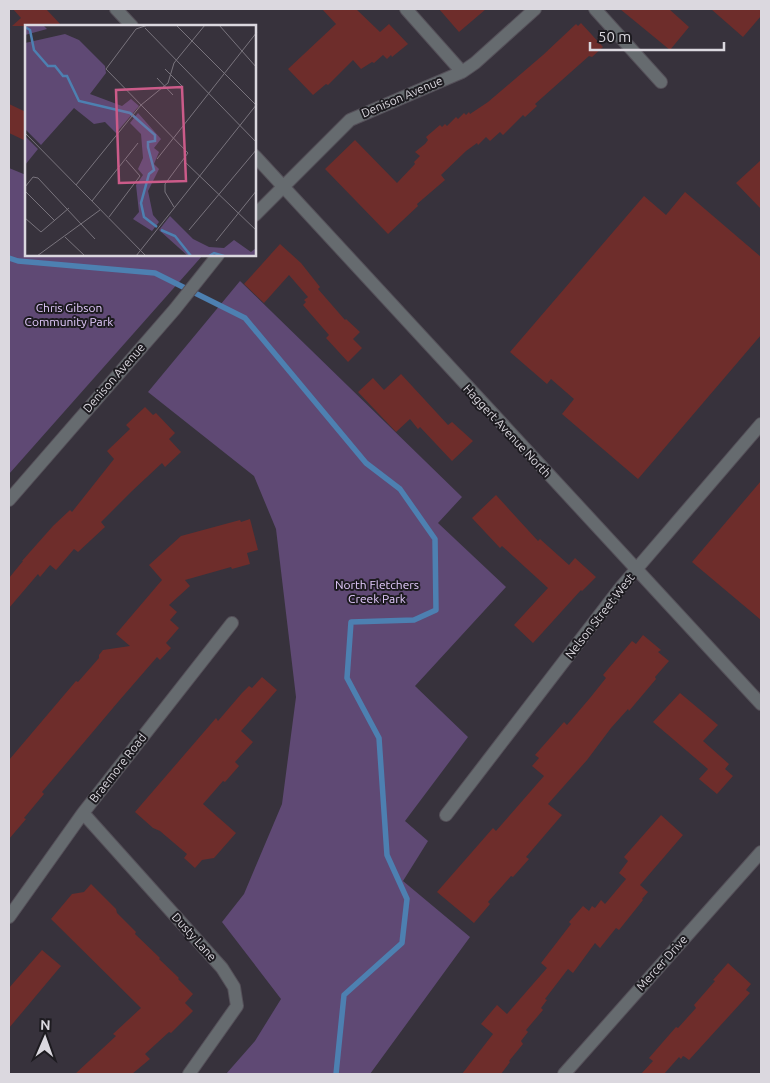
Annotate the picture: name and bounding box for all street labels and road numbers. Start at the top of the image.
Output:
street label: Denison Avenue [359,74,444,120]
street label: Denison Avenue [80,341,147,415]
street label: Haggert Avenue North [461,382,554,480]
street label: Nelson Street West [563,571,637,661]
street label: Braemore Road [87,731,149,805]
street label: Dusty Lane [170,910,219,963]
street label: Mercer Drive [634,933,690,993]

